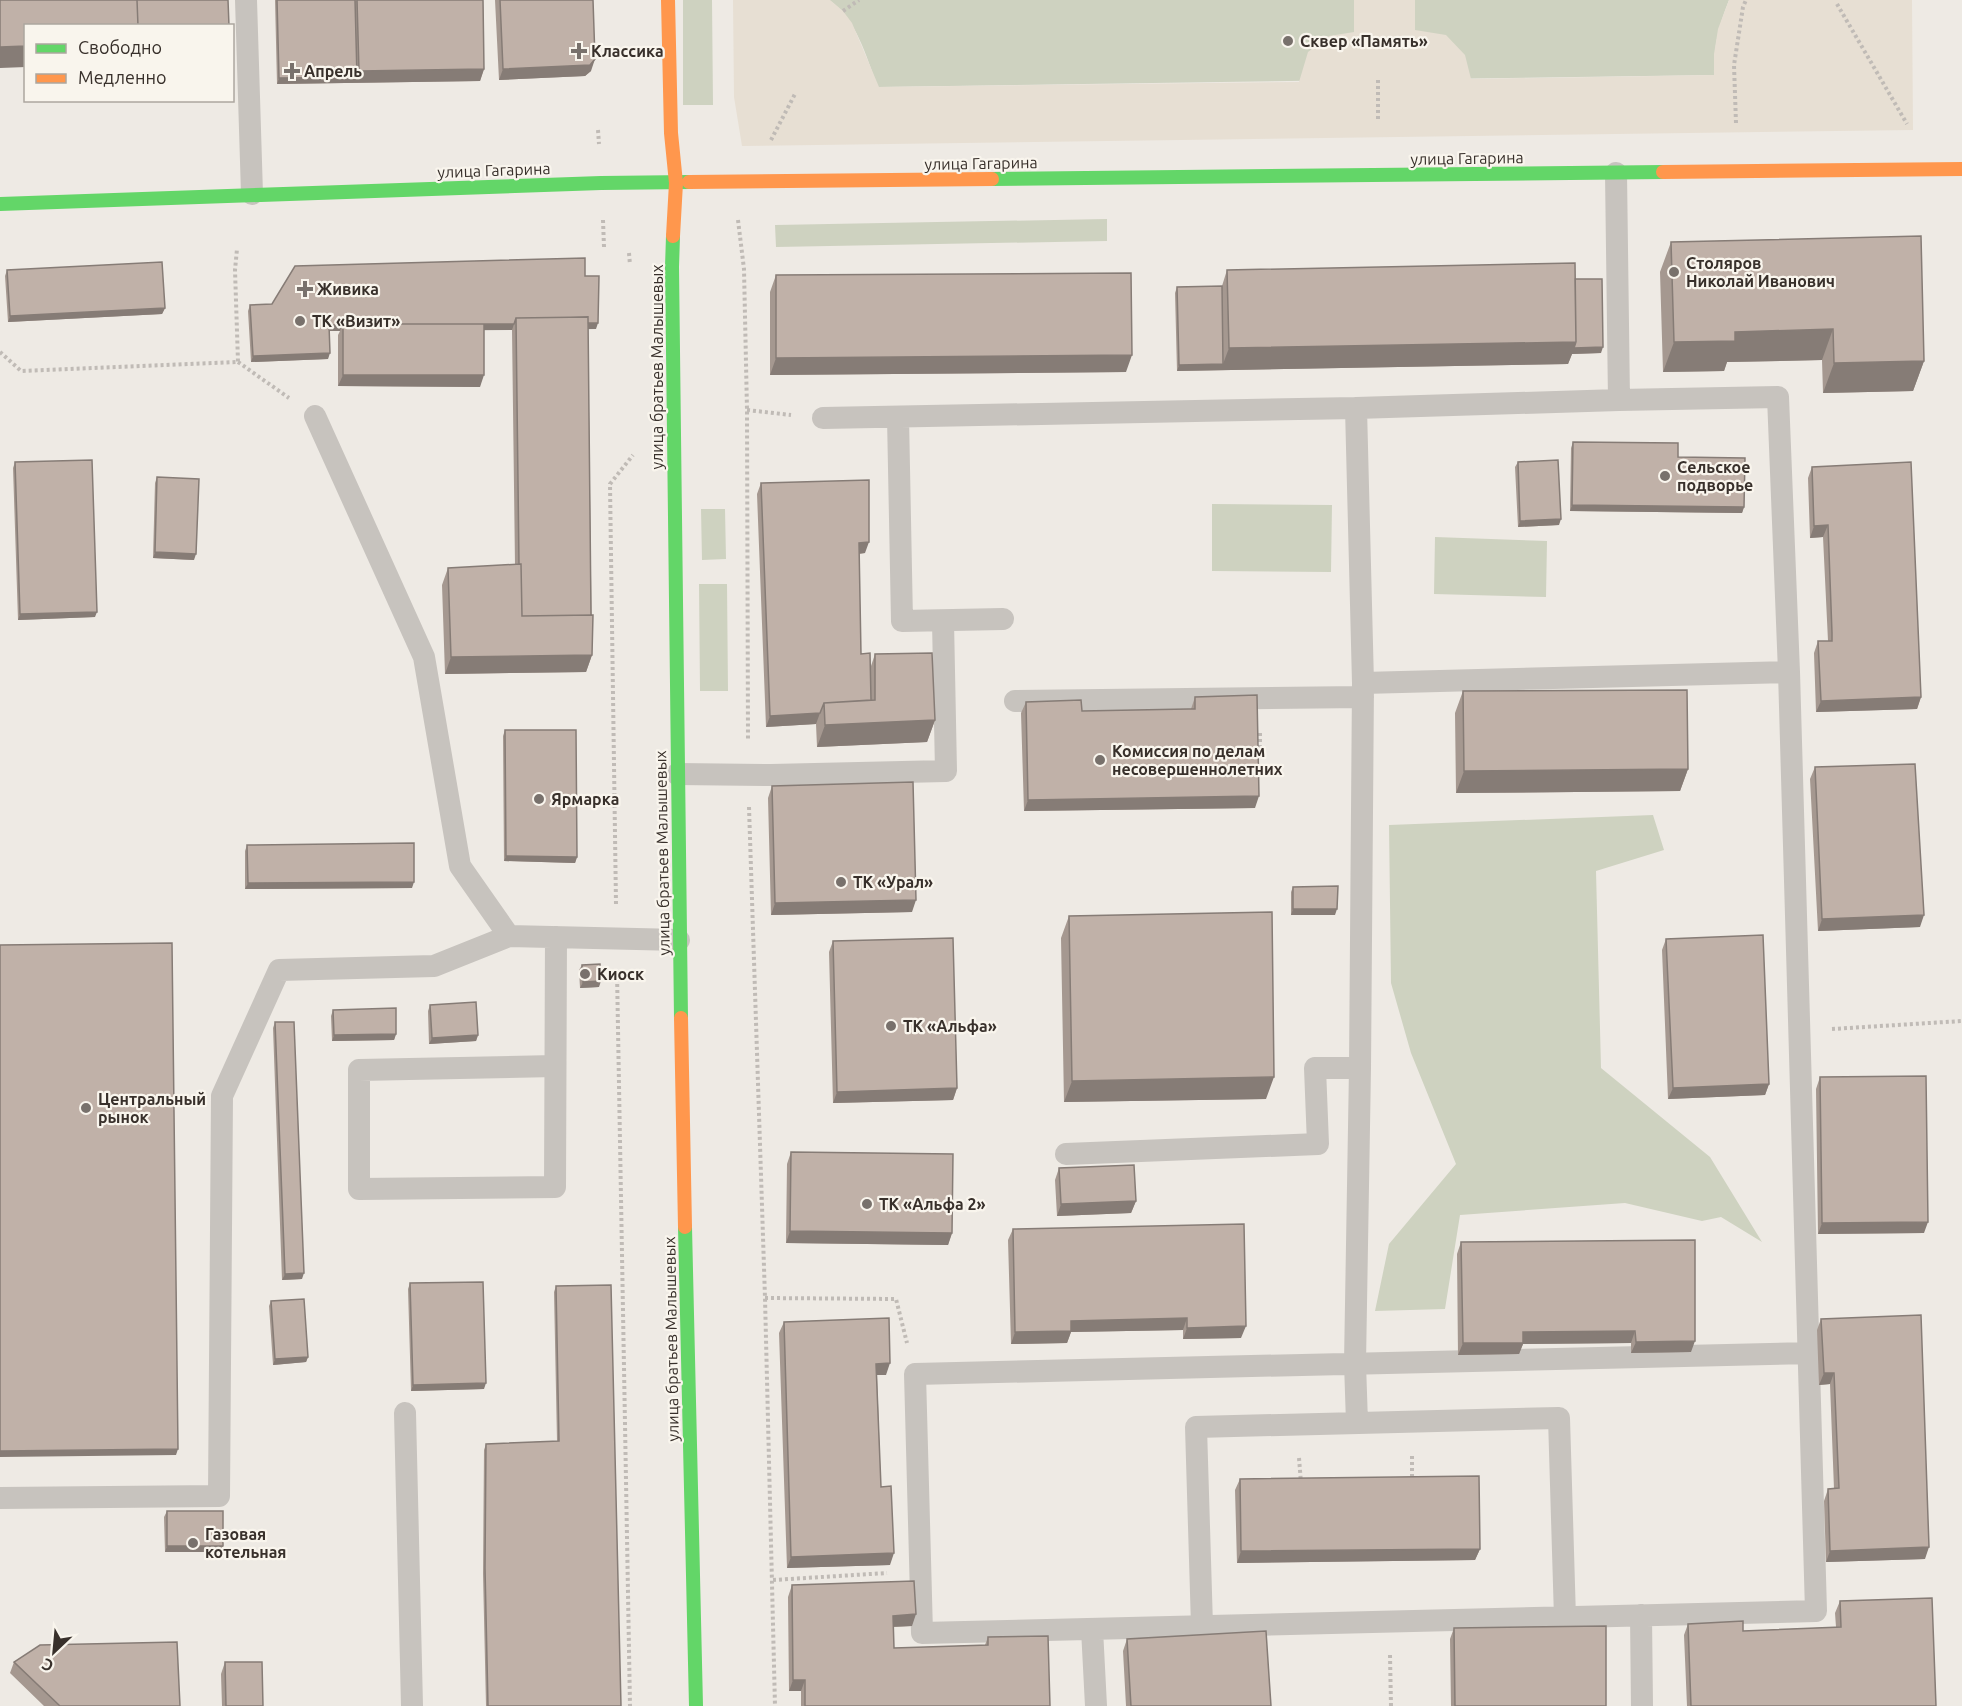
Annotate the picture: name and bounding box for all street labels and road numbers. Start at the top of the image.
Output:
street label: улица Гагарина [1410,148,1524,168]
street label: улица Гагарина [924,153,1038,173]
street label: улица Гагарина [437,159,551,181]
street label: улица братьев Малышевых [648,264,666,470]
street label: улица братьев Малышевых [651,750,673,956]
street label: улица братьев Малышевых [660,1236,682,1442]

